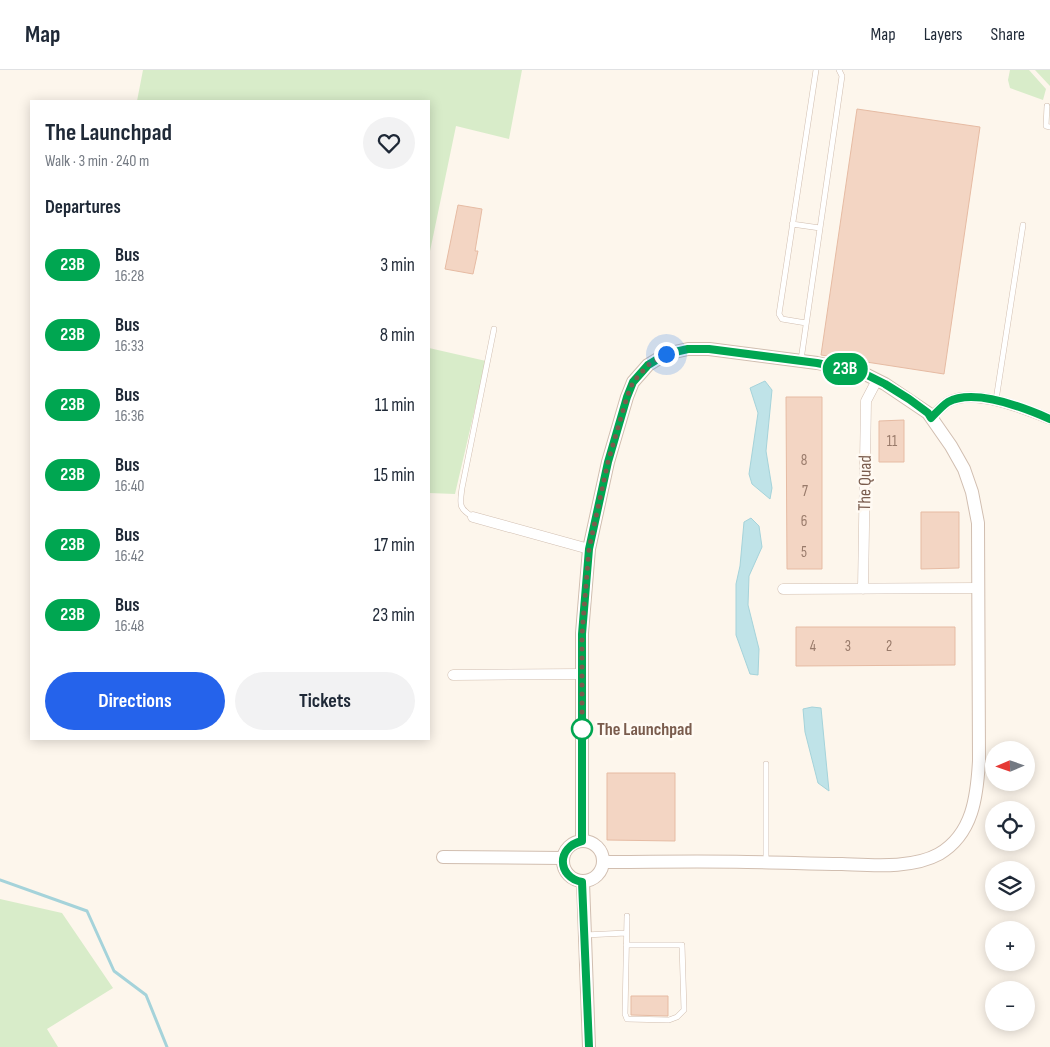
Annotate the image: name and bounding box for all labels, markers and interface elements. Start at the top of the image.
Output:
text: Map [25,20,60,49]
text: Map [871,24,896,45]
text: Layers [924,24,963,45]
text: Share [991,24,1025,45]
button: heart [363,117,415,169]
text: The Launchpad [45,118,172,147]
text: Walk · 3 min · 240 m [45,152,149,171]
text: Departures [45,196,121,219]
text: Bus [115,244,140,267]
text: 23B [60,254,85,275]
text: 3 min [380,254,415,277]
text: 16:28 [115,267,144,286]
text: Bus [115,314,140,337]
text: 23B [60,324,85,345]
text: 8 min [380,324,415,347]
text: 16:33 [115,337,144,356]
your location [654,342,679,367]
line badge: 23B [816,353,874,385]
text: 23B [833,358,857,379]
text: Bus [115,384,140,407]
text: 23B [60,394,85,415]
text: 11 min [375,394,415,417]
text: 16:36 [115,407,144,426]
house number: 11 [887,432,898,451]
house number: 8 [801,451,807,470]
text: Bus [115,454,140,477]
street label: The Quad [854,455,876,511]
text: 23B [60,464,85,485]
text: 15 min [374,464,415,487]
text: 16:40 [115,477,144,496]
house number: 7 [802,482,808,501]
house number: 6 [801,512,807,531]
text: Bus [115,524,140,547]
text: 23B [60,534,85,555]
text: 17 min [374,534,415,557]
house number: 5 [801,543,807,562]
text: 16:42 [115,547,144,566]
text: Bus [115,594,140,617]
text: 23B [60,604,85,625]
text: 23 min [372,604,415,627]
text: 16:48 [115,617,144,636]
house number: 4 [810,637,816,656]
house number: 3 [845,637,851,656]
house number: 2 [886,637,892,656]
button: Directions [45,672,225,730]
button: Tickets [235,672,415,730]
marker: The Launchpad [571,718,593,740]
place label: The Launchpad [597,719,692,740]
north arrow [985,741,1035,791]
map controls [985,741,1035,1031]
button: locate [985,801,1035,851]
button: layers [985,861,1035,911]
button: + [985,921,1035,971]
button: − [985,981,1035,1031]

